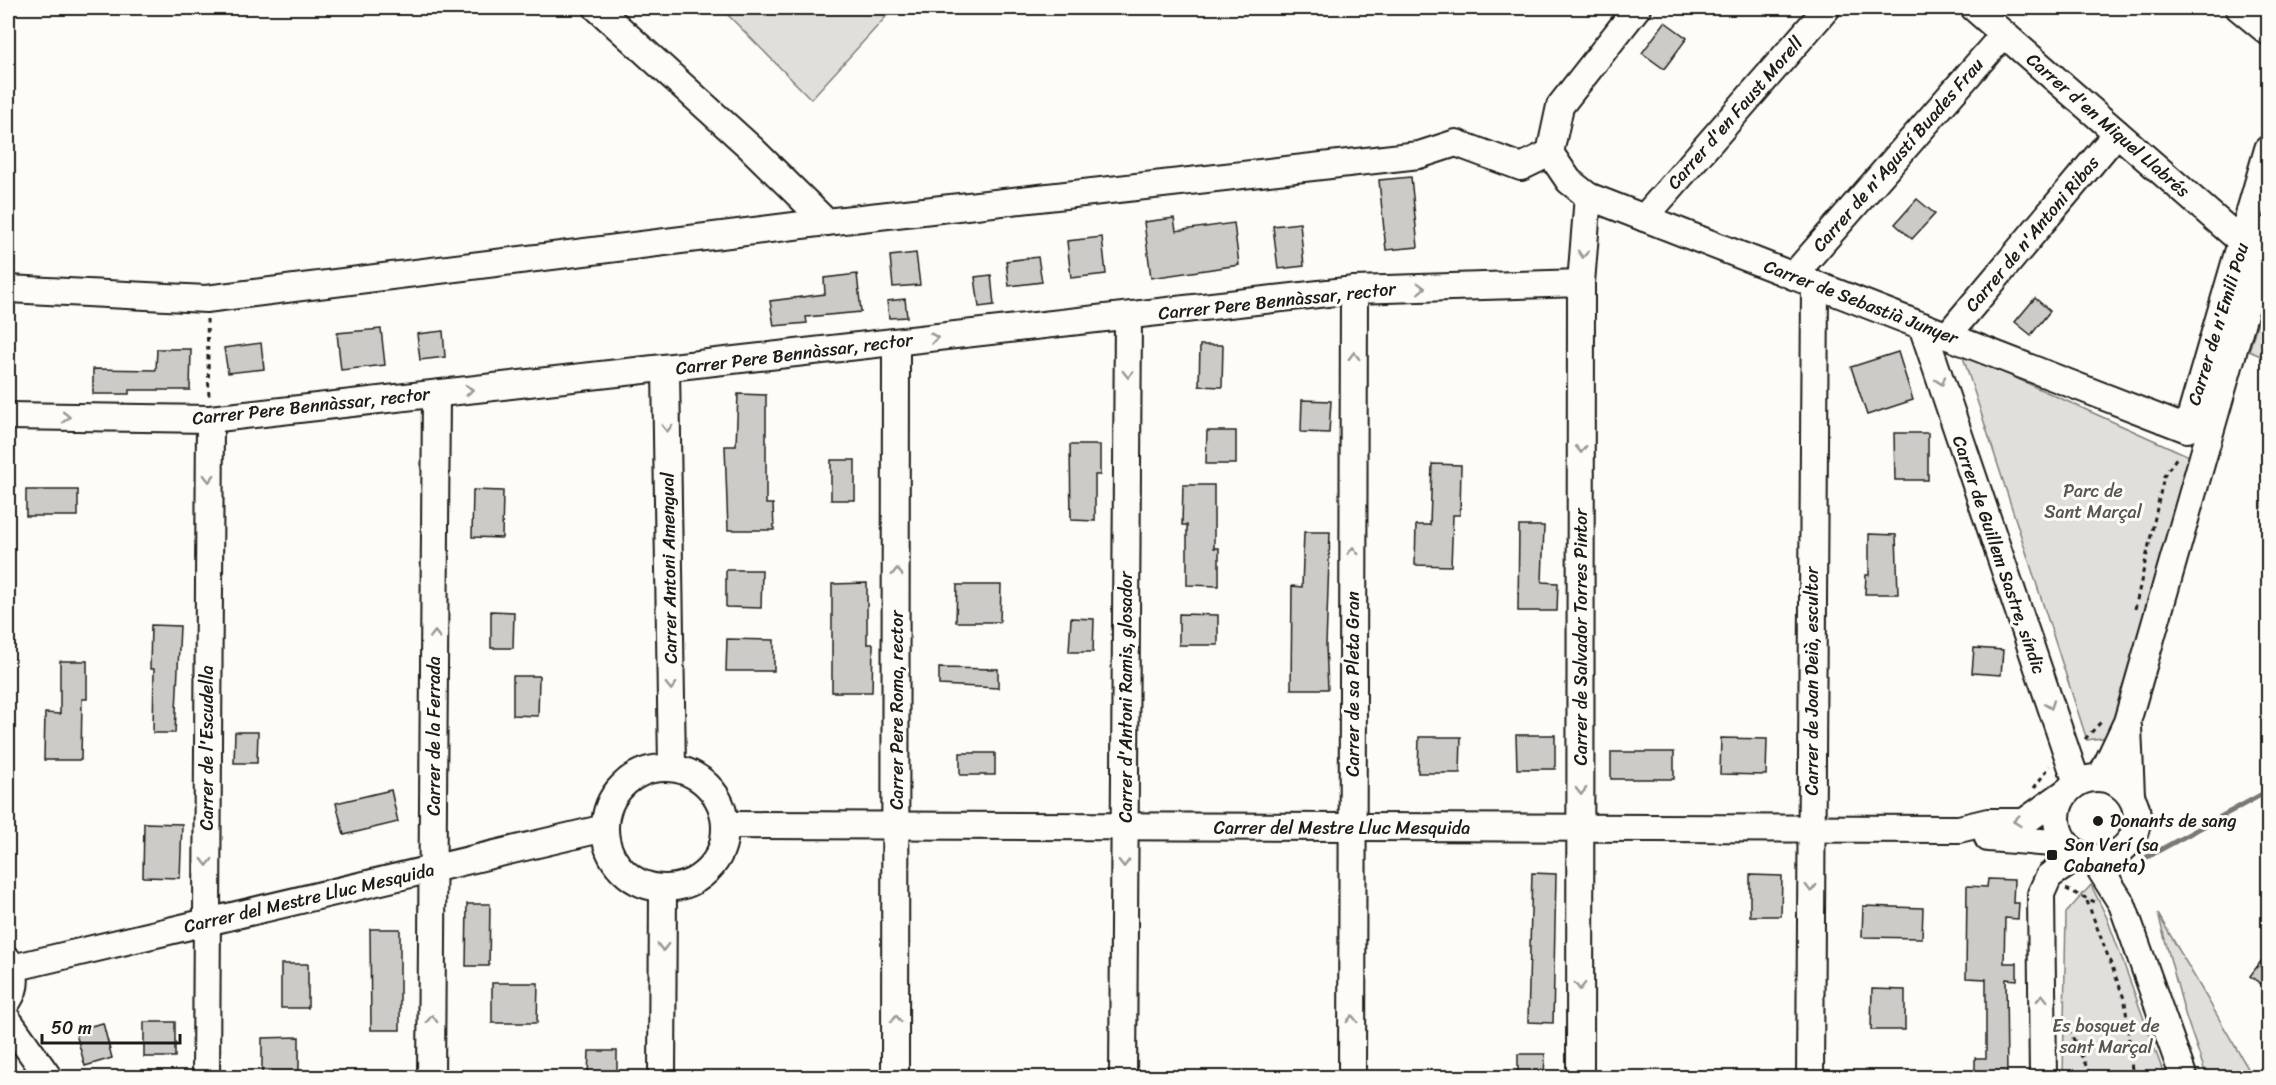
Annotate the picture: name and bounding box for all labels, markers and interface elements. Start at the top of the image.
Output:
street label: Carrer d'en Faust Morell [1659,28,1812,197]
street label: Carrer d'en Miquel Llabrés [2019,44,2198,206]
street label: Carrer de n'Agustí Buades Frau [1804,50,1992,260]
street label: Carrer de n'Antoni Ribas [1957,148,2108,320]
street label: Carrer de n'Emili Pou [2178,238,2258,409]
one-way arrow [1577,250,1590,259]
street label: Carrer de Sebastià Junyer [1759,250,1964,354]
street label: Carrer Pere Bennàssar, rector [1157,272,1399,329]
one-way arrow [1416,281,1425,294]
street label: Carrer Pere Bennàssar, rector [674,323,916,384]
one-way arrow [930,332,939,345]
one-way arrow [1348,352,1360,361]
one-way arrow [1122,370,1134,379]
one-way arrow [1934,375,1946,386]
street label: Carrer Pere Bennàssar, rector [191,377,433,434]
one-way arrow [465,384,474,397]
one-way arrow [61,411,70,423]
one-way arrow [661,423,673,432]
street label: Carrer de Guillem Sastre, síndic [1943,431,2055,679]
one-way arrow [1575,445,1587,454]
street label: Carrer Antoni Amengual [651,471,687,664]
one-way arrow [203,473,216,482]
park label: Parc de Sant Marçal [2044,475,2143,528]
street label: Carrer de Salvador Torres Pintor [1565,507,1597,766]
one-way arrow [1347,547,1359,556]
street label: Carrer de Joan Deià, escultor [1796,565,1828,795]
one-way arrow [891,568,903,577]
street label: Carrer d'Antoni Ramis, glosador [1110,570,1142,823]
street label: Carrer de sa Pleta Gran [1337,591,1369,777]
street label: Carrer Pere Roma, rector [881,609,913,810]
one-way arrow [429,631,441,640]
street label: Carrer de la Ferrada [418,656,450,816]
street label: Carrer de l'Escudella [191,665,223,831]
one-way arrow [664,681,677,690]
one-way arrow [2043,700,2056,710]
one-way arrow [1575,787,1587,796]
place label: Donants de sang [2110,805,2237,837]
street label: Carrer del Mestre Lluc Mesquida [1214,812,1470,844]
one-way arrow [2012,814,2022,827]
marker: Donants de sang [2091,814,2105,828]
place label: Son Verí (sa Cabaneta) [2064,829,2159,882]
marker: Son Verí (sa Cabaneta) [2045,848,2059,862]
street label: Carrer del Mestre Lluc Mesquida [180,854,438,942]
one-way arrow [201,857,213,866]
one-way arrow [1118,859,1131,868]
one-way arrow [1805,884,1817,893]
one-way arrow [657,943,669,952]
one-way arrow [1574,982,1586,991]
one-way arrow [2036,994,2048,1003]
scale bar [42,1007,180,1045]
park label: Es bosquet de sant Marçal [2052,1010,2160,1063]
text: 50 m [51,1012,92,1044]
one-way arrow [426,1015,438,1024]
one-way arrow [889,1015,902,1024]
one-way arrow [1346,1015,1358,1024]

